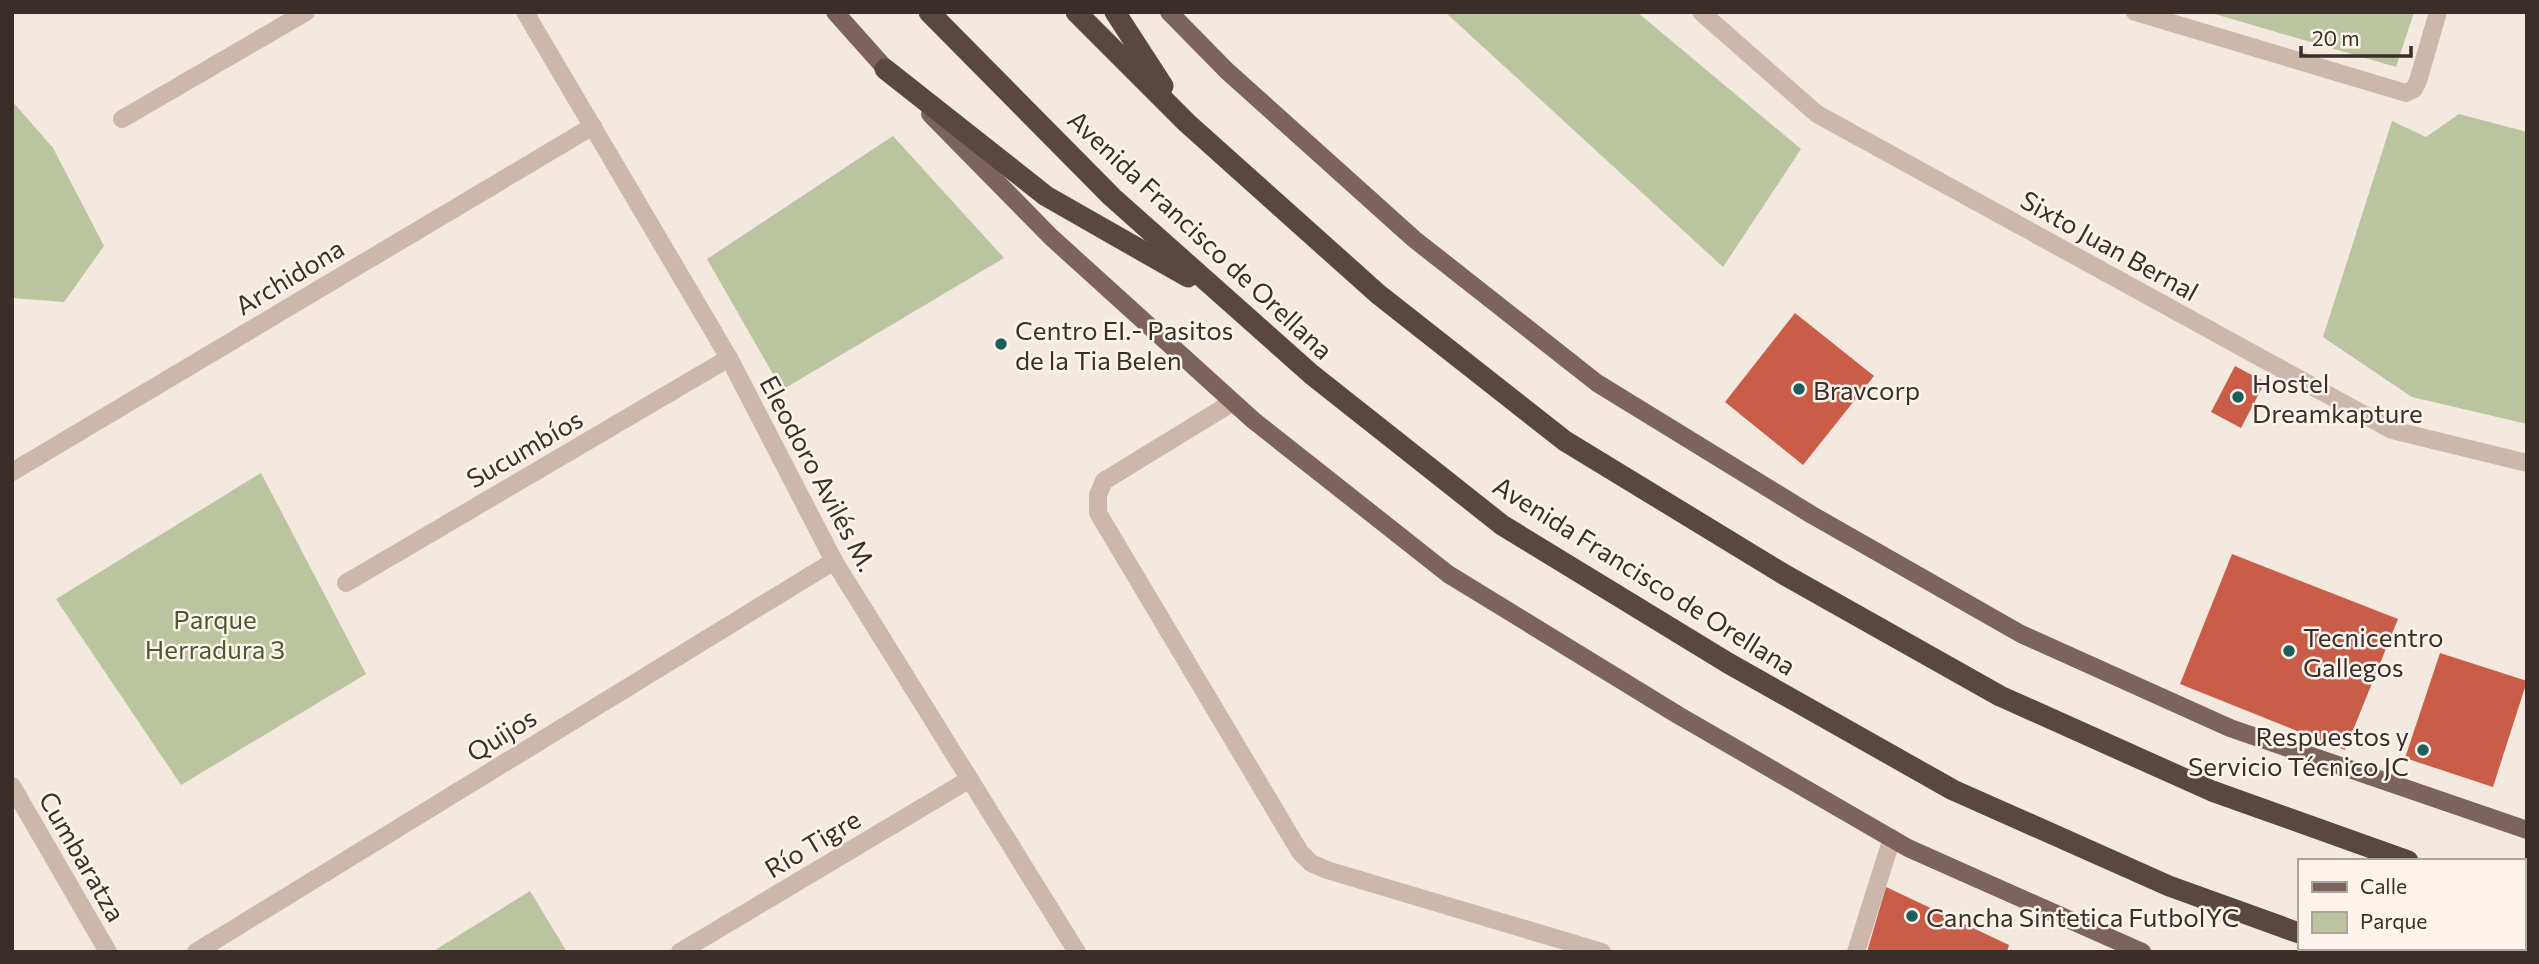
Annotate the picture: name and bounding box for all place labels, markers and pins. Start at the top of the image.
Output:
place label: Centro EI.- Pasitos de la Tia Belen [1015,314,1233,375]
marker: Centro EI.- Pasitos de la Tia Belen [993,336,1009,352]
place label: Hostel Dreamkapture [2252,367,2423,428]
place label: Bravcorp [1813,374,1920,405]
marker: Bravcorp [1791,381,1807,397]
marker: Hostel Dreamkapture [2230,389,2246,405]
place label: Tecnicentro Gallegos [2303,621,2443,682]
marker: Tecnicentro Gallegos [2281,643,2297,659]
place label: Respuestos y Servicio Técnico JC [2188,720,2409,781]
marker: Respuestos y Servicio Técnico JC [2415,742,2431,758]
place label: Cancha Sintetica FutbolYC [1926,901,2239,932]
marker: Cancha Sintetica FutbolYC [1904,908,1920,924]

